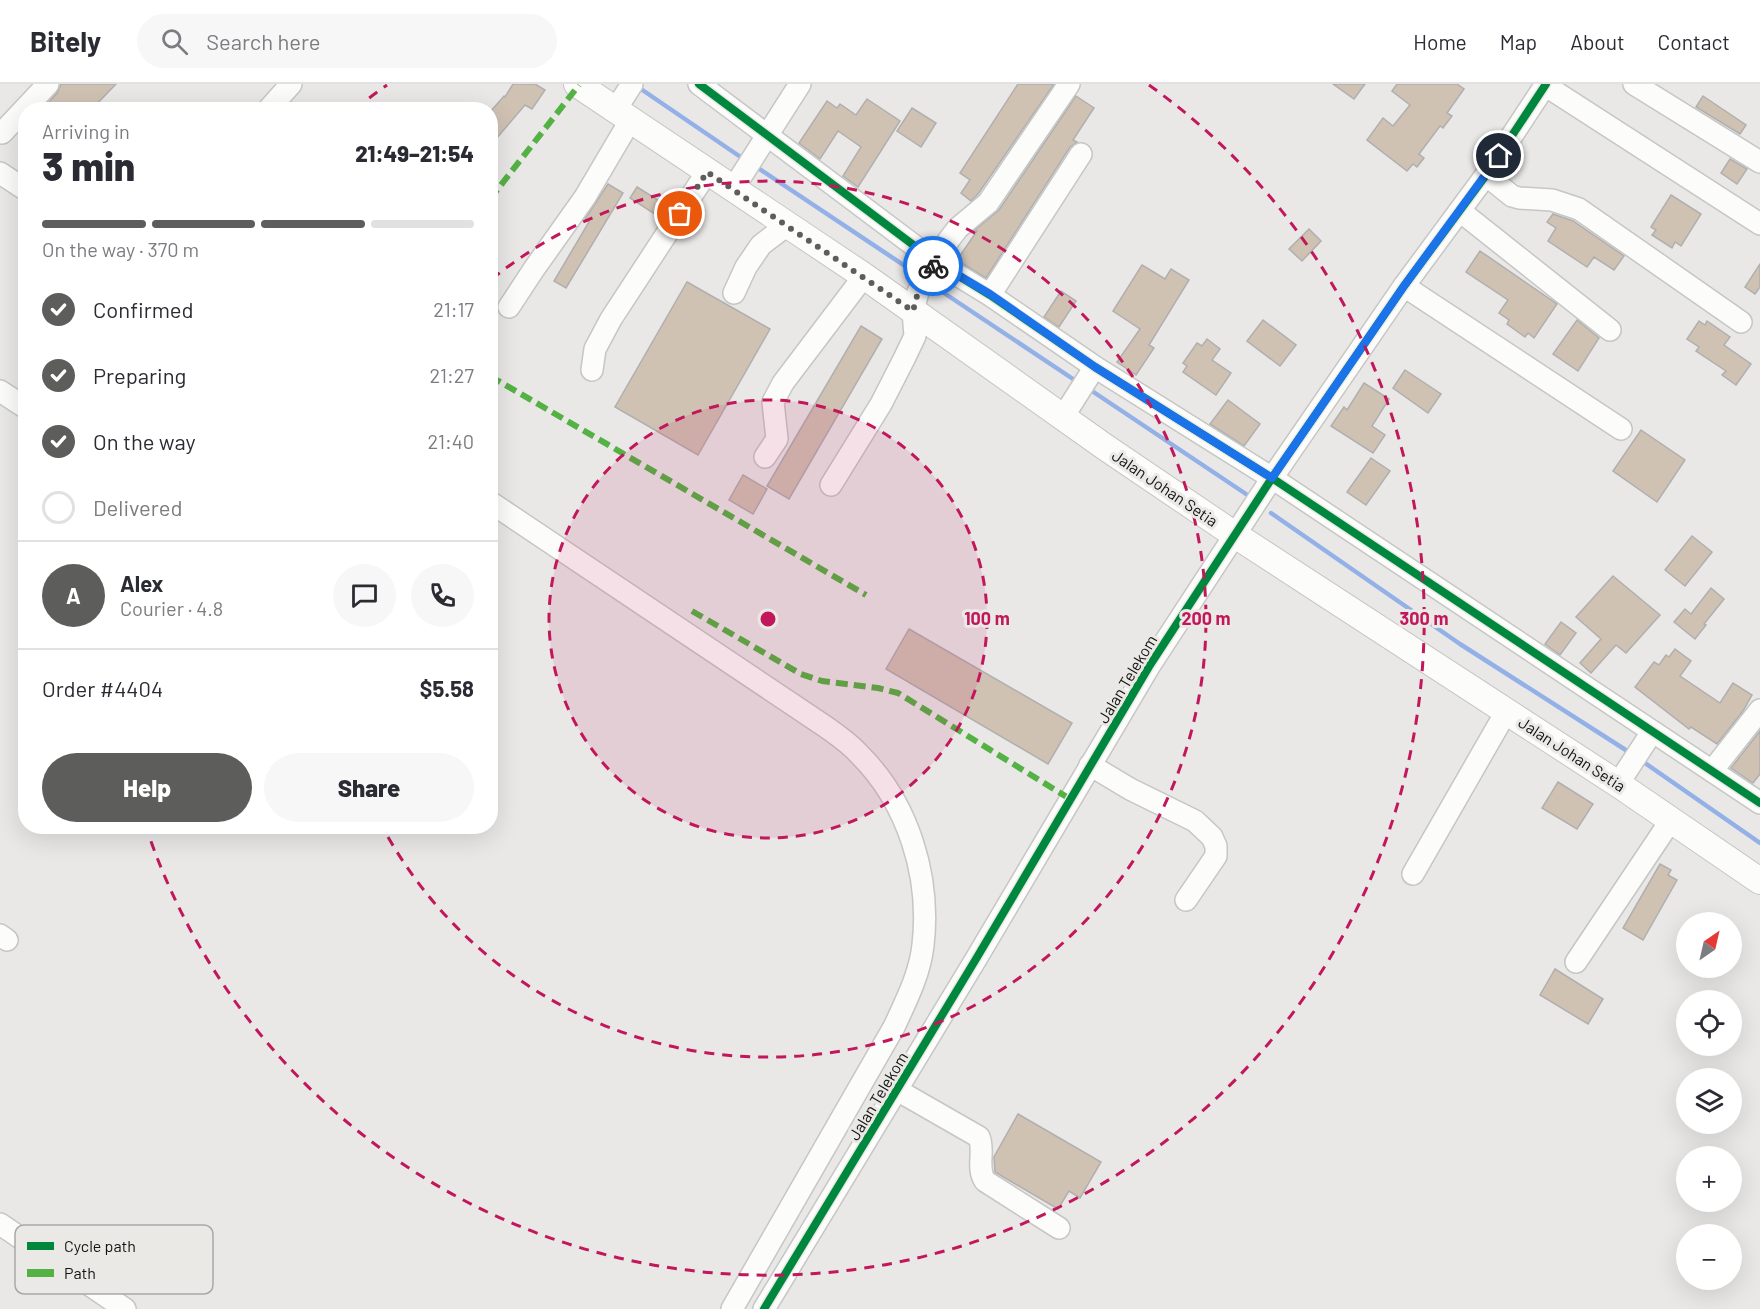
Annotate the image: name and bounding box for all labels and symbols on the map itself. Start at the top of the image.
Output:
pin [1473,130,1524,181]
pin [654,188,705,239]
courier [903,236,963,296]
street label: Jalan Johan Setia [1109,445,1222,530]
text: 100 m [964,607,1010,629]
text: 200 m [1181,607,1231,629]
text: 300 m [1400,607,1448,629]
centre of rings [758,609,778,629]
street label: Jalan Telekom [1093,631,1160,726]
street label: Jalan Johan Setia [1515,712,1629,795]
north arrow [1676,912,1742,978]
street label: Jalan Telekom [844,1048,911,1143]
legend [15,1225,213,1294]
text: Cycle path [64,1236,136,1255]
text: Path [64,1263,96,1282]

